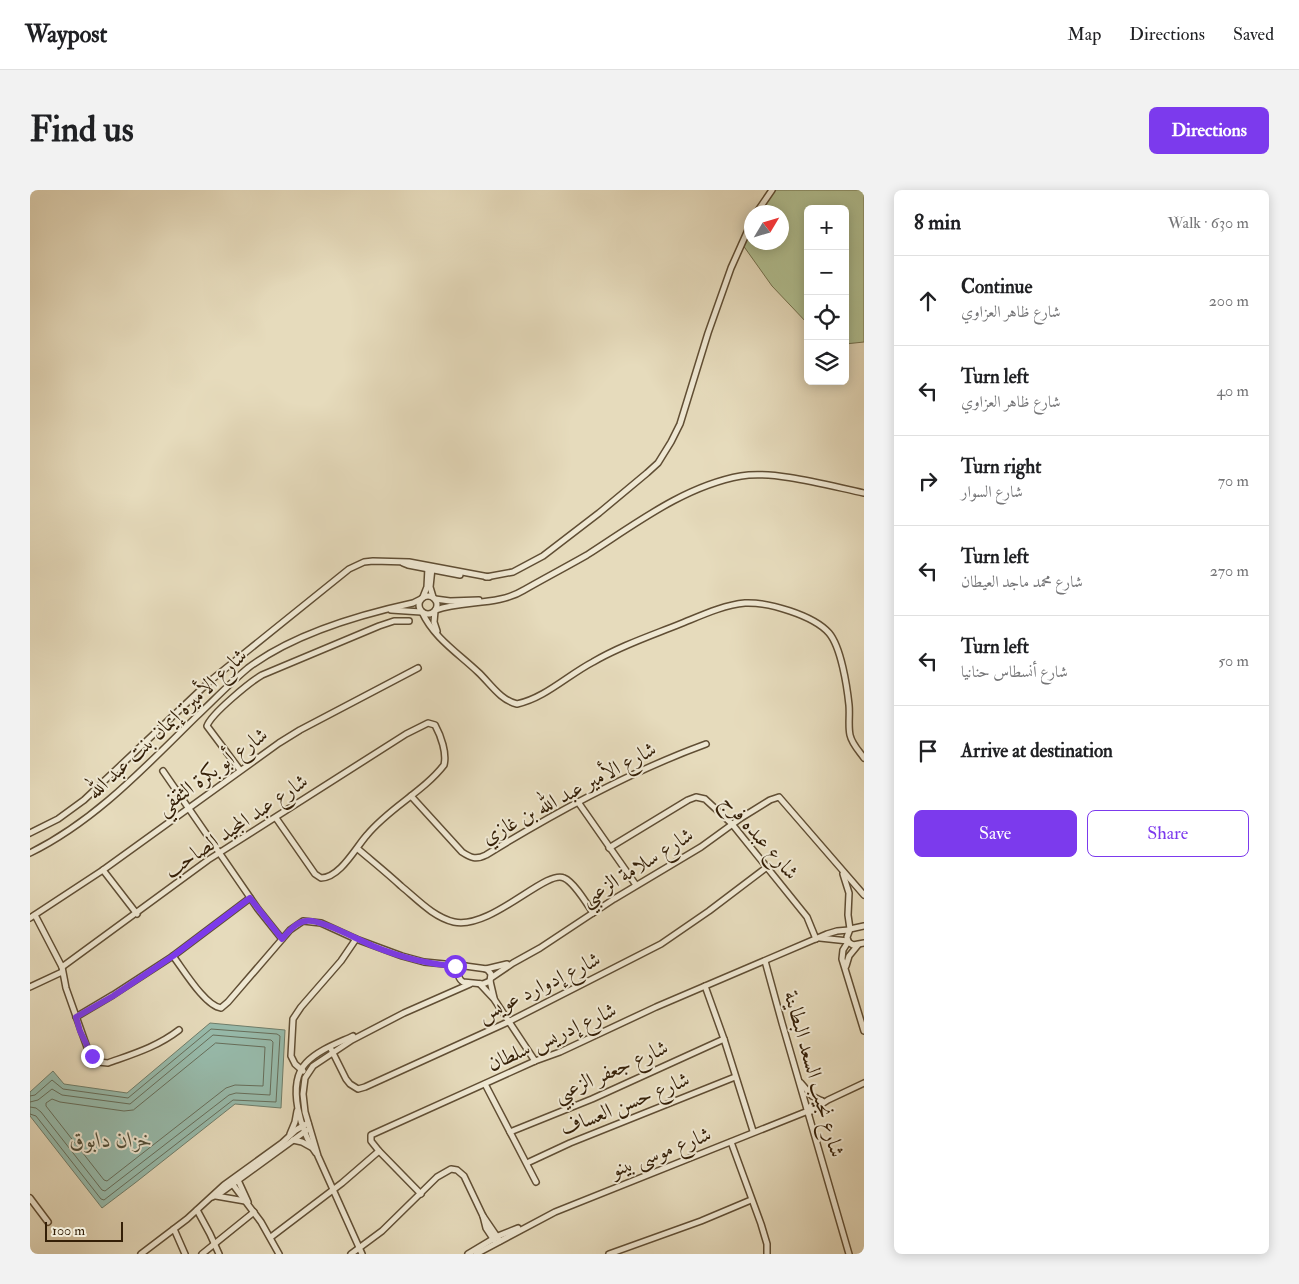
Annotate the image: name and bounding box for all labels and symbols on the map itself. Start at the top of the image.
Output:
north arrow [744,205,789,250]
street label: شارع الأميرة إيمان بنت عبد الله [78,640,256,808]
street label: شارع أبو بكرة الثقفي [150,720,277,825]
street label: شارع الأمير عبد الله بن غازي [475,732,663,854]
street label: شارع عبد المجيد الصاحب [159,768,315,888]
street label: شارع عبده فرج [711,788,805,889]
street label: شارع سلامة الزعبي [575,822,702,918]
street label: شارع إدوارد عويس [473,946,607,1032]
route start [444,955,467,978]
street label: شارع نجيب السعد البطاينة [773,988,851,1162]
street label: شارع إدريس سلطان [483,996,622,1081]
street label: شارع جعفر الزعبي [550,1034,675,1114]
route end [81,1045,104,1068]
street label: شارع حسن العساف [556,1066,695,1146]
street label: شارع موسى بينو [605,1120,717,1188]
water label: خزان دابوق [70,1126,152,1154]
scale bar [45,1219,122,1242]

